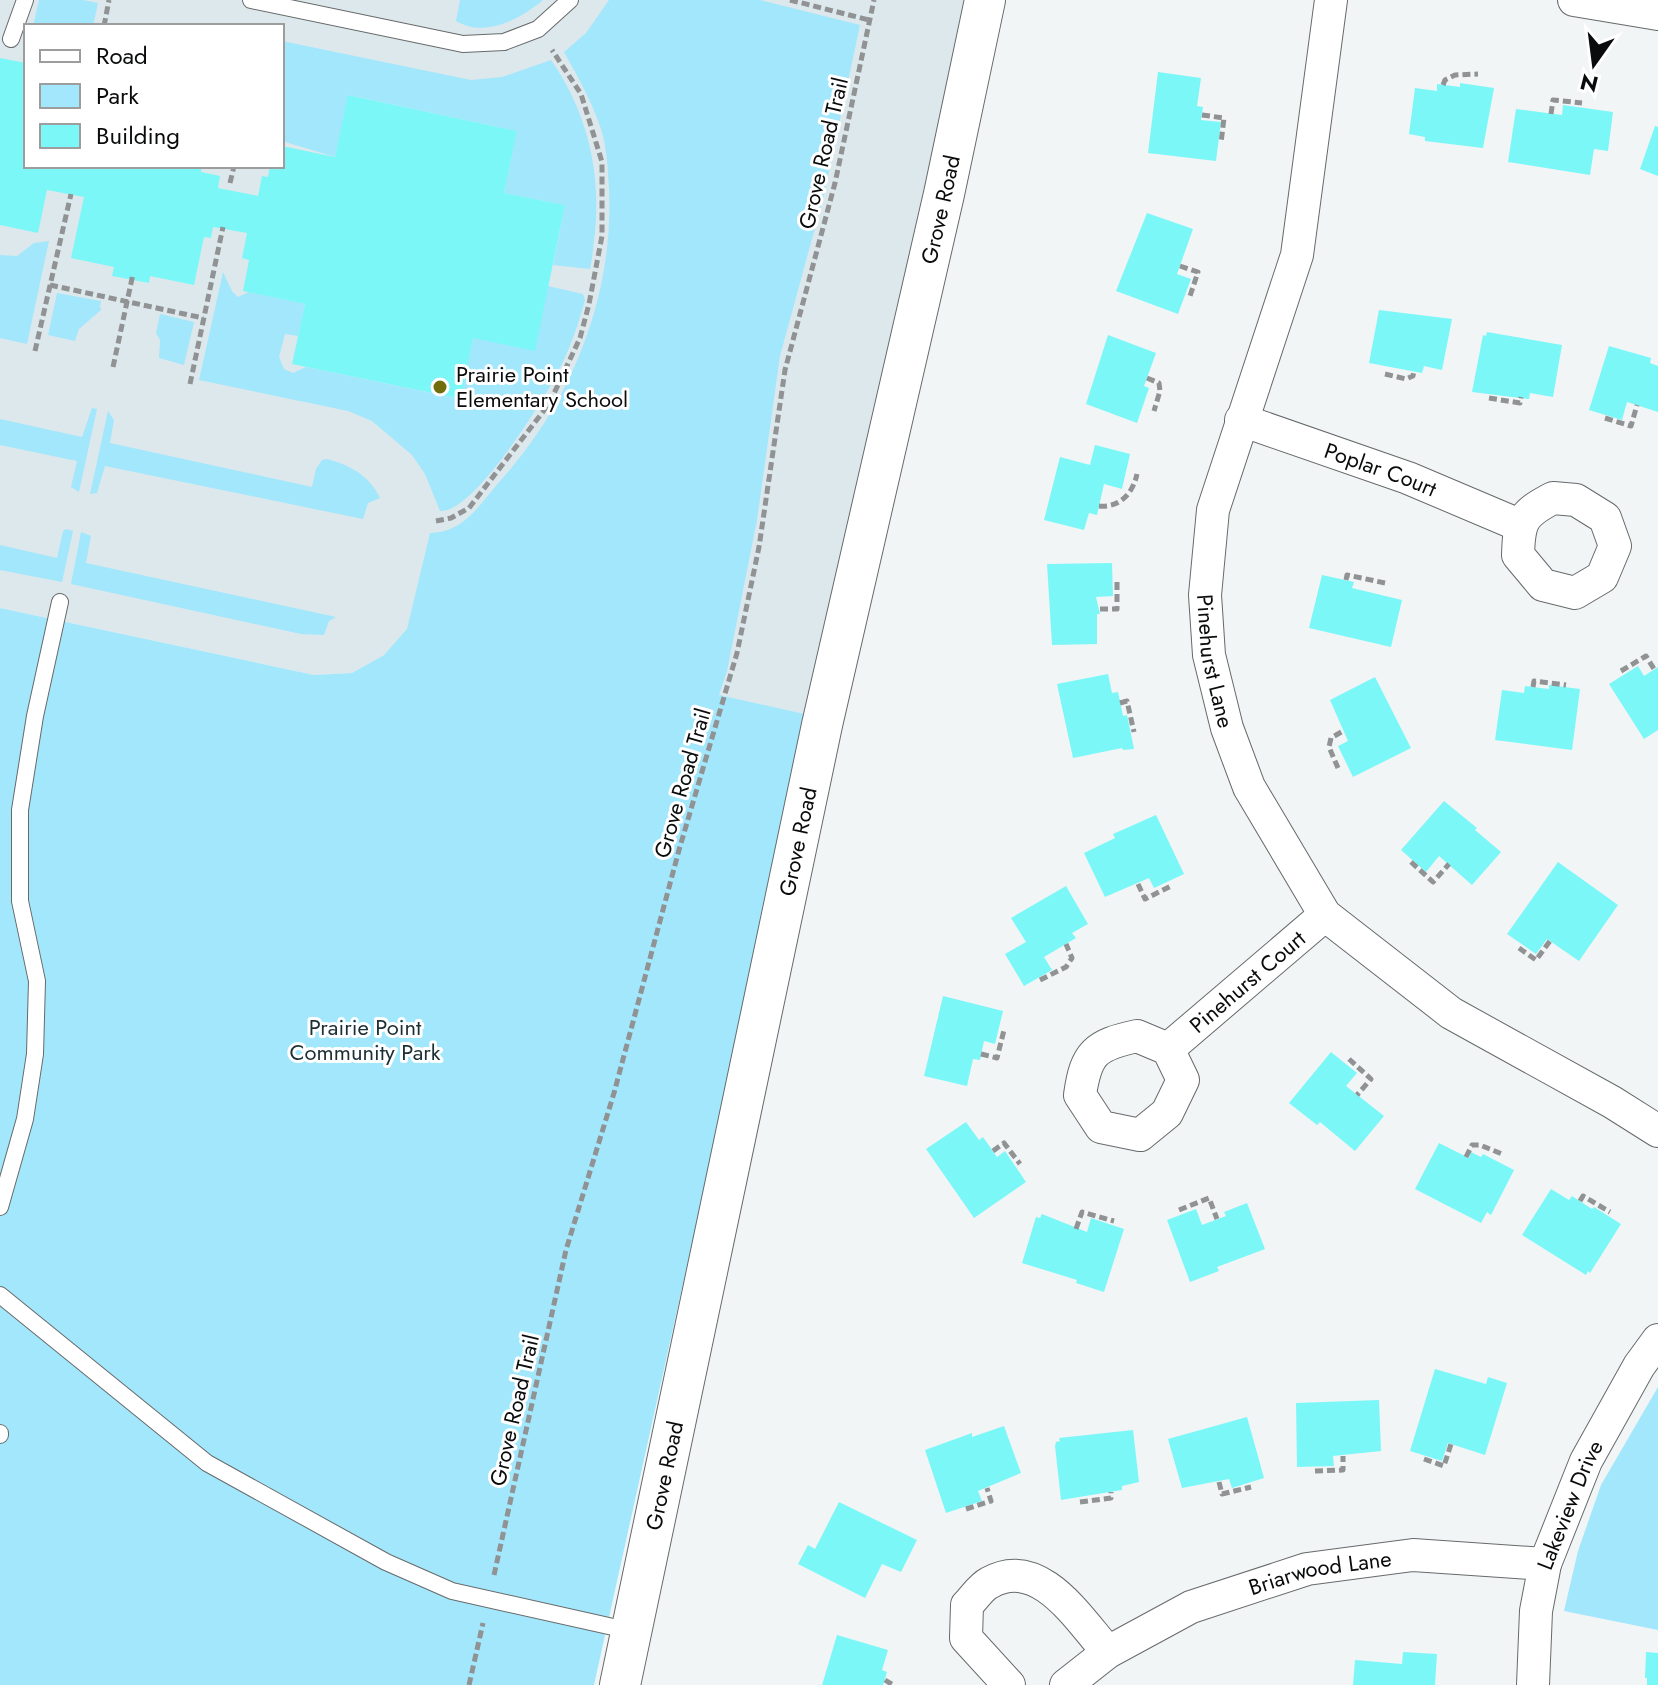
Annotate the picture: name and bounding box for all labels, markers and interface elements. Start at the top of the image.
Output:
legend [24,24,284,168]
north arrow [1554,24,1634,104]
text: Road [96,38,148,73]
text: N [1577,66,1602,101]
street label: Grove Road Trail [790,74,856,232]
text: Park [96,78,139,113]
text: Building [96,118,180,153]
street label: Grove Road [912,152,968,267]
place label: Prairie Point Elementary School [456,358,628,415]
marker: Prairie Point Elementary School [431,378,449,396]
street label: Poplar Court [1320,434,1442,505]
street label: Pinehurst Lane [1189,593,1242,731]
street label: Grove Road Trail [645,704,719,862]
street label: Grove Road [770,784,825,899]
street label: Pinehurst Court [1182,922,1313,1040]
park label: Prairie Point Community Park [290,1011,441,1068]
street label: Grove Road Trail [481,1331,547,1489]
street label: Grove Road [637,1418,691,1533]
street label: Lakeview Drive [1528,1434,1611,1574]
street label: Briarwood Lane [1244,1542,1393,1603]

